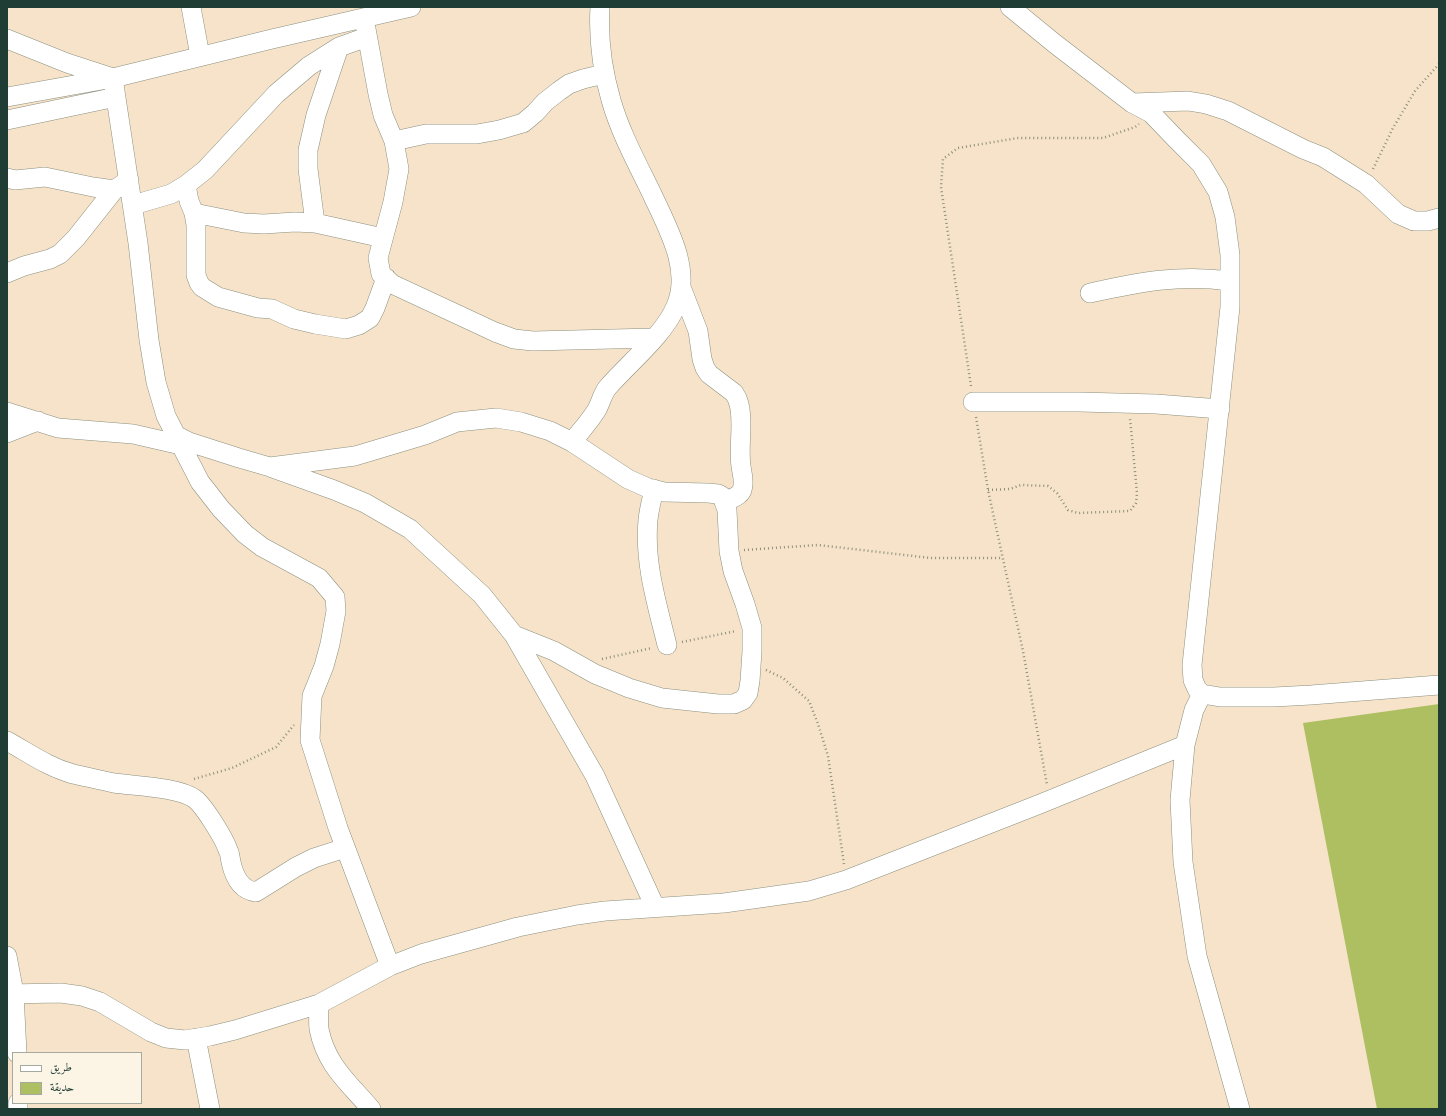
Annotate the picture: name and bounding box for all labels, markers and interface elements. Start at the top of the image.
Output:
legend [12,1052,142,1104]
text: طريق [50,1062,72,1074]
text: حديقة [50,1082,74,1094]

